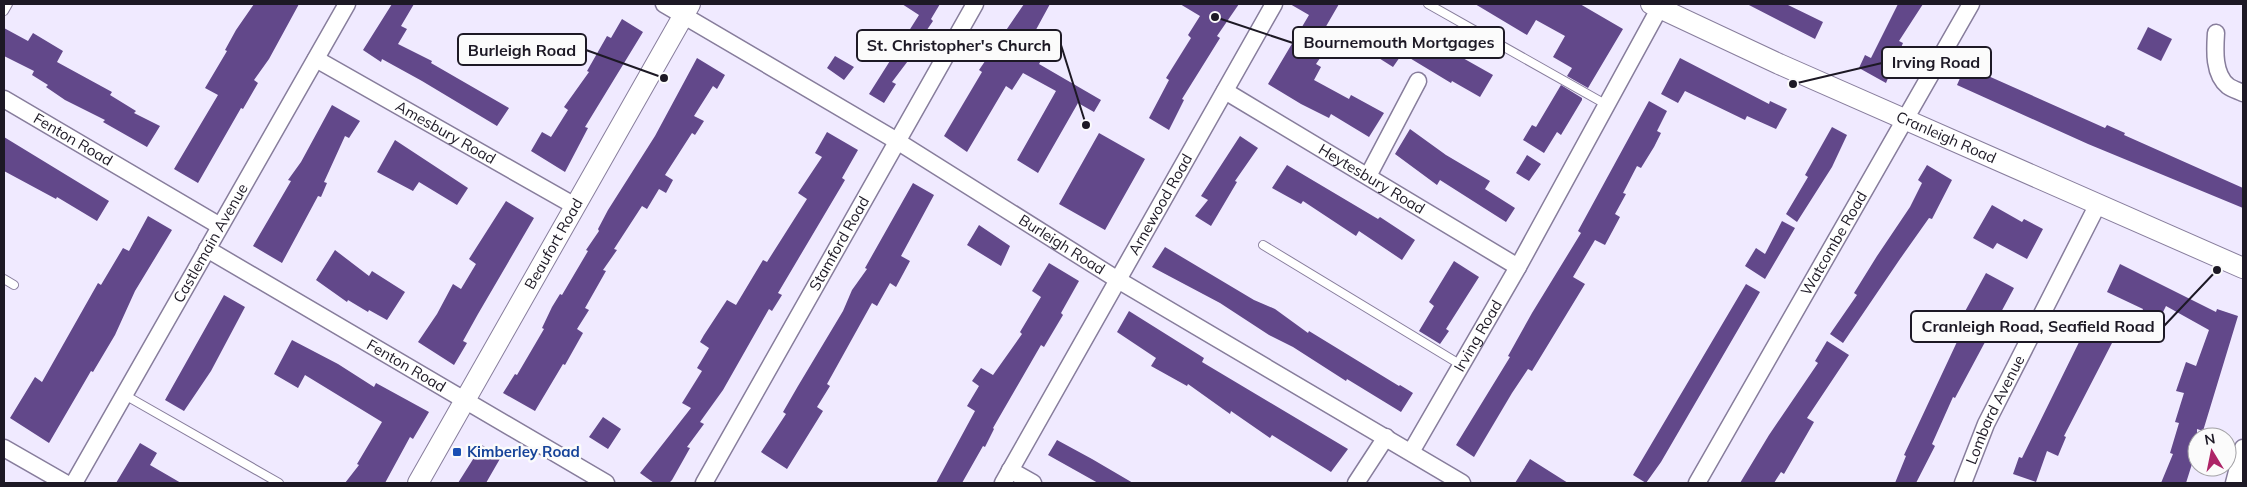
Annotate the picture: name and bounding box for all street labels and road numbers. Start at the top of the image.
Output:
street label: Amesbury Road [392,96,499,168]
street label: Cranleigh Road [1893,107,1999,167]
street label: Fenton Road [30,109,116,170]
street label: Heytesbury Road [1315,139,1429,218]
street label: Arnewood Road [1124,150,1196,258]
street label: Castlemain Avenue [169,180,252,306]
street label: Watcombe Road [1796,188,1871,299]
street label: Stamford Road [805,193,873,294]
street label: Beaufort Road [520,195,587,292]
street label: Burleigh Road [1015,210,1109,278]
street label: Irving Road [1449,296,1506,375]
street label: Fenton Road [364,335,449,396]
street label: Lombard Avenue [1961,352,2028,467]

